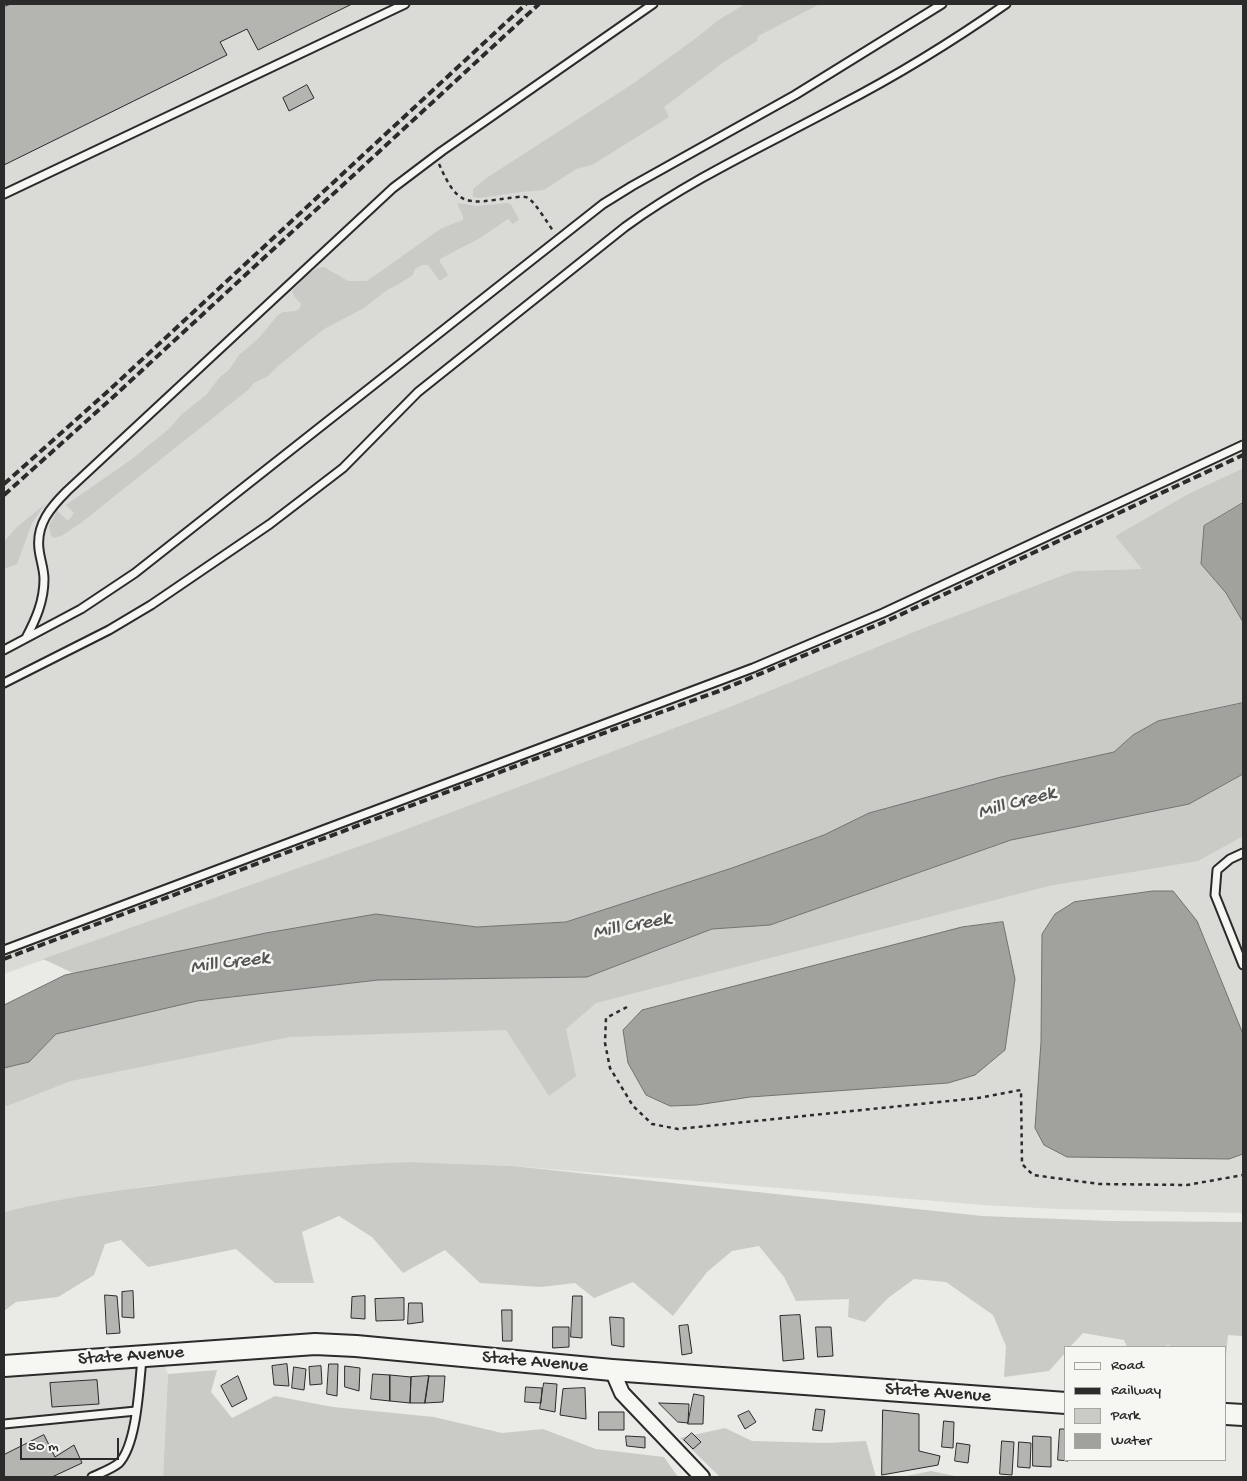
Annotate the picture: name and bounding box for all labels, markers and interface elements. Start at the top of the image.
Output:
water label: Mill Creek [976,782,1058,826]
water label: Mill Creek [591,908,673,946]
water label: Mill Creek [189,947,271,981]
street label: State Avenue [77,1342,185,1372]
legend [1064,1346,1227,1461]
street label: State Avenue [481,1347,589,1379]
text: Road [1111,1357,1144,1375]
street label: State Avenue [884,1379,992,1409]
text: Railway [1111,1382,1161,1400]
text: Park [1111,1407,1140,1425]
scale bar [22,1428,121,1460]
text: Water [1111,1432,1151,1450]
text: 50 m [28,1438,59,1456]

